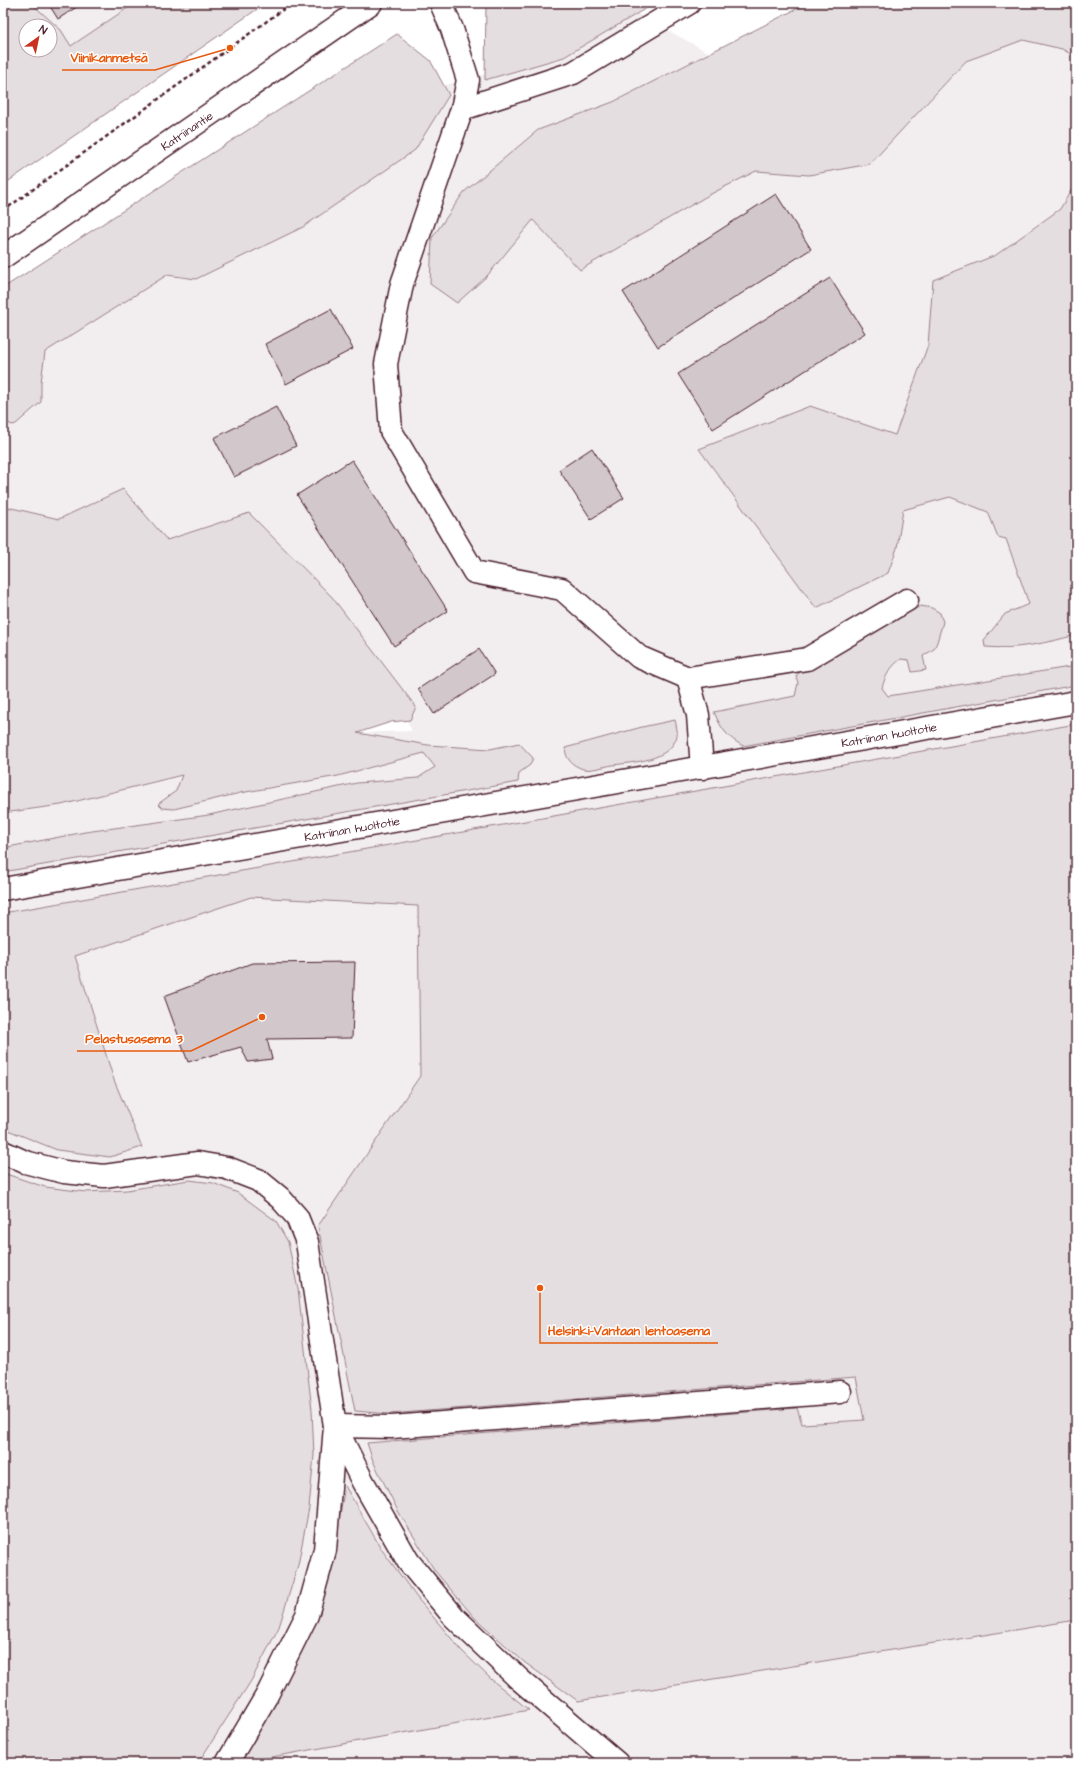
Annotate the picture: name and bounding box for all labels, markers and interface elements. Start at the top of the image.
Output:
north arrow [18,18,58,58]
text: N [36,22,50,38]
callout: Viinikanmetsä [62,45,155,70]
text: Viinikanmetsä [69,49,148,67]
street label: Katriinantie [158,107,217,155]
street label: Katriinan huoltotie [840,719,939,752]
street label: Katriinan huoltotie [303,813,402,846]
callout: Pelastusasema 3 [77,1026,191,1051]
text: Pelastusasema 3 [85,1030,183,1048]
callout: Helsinki-Vantaan lentoasema [540,1318,718,1343]
text: Helsinki-Vantaan lentoasema [548,1322,711,1340]

